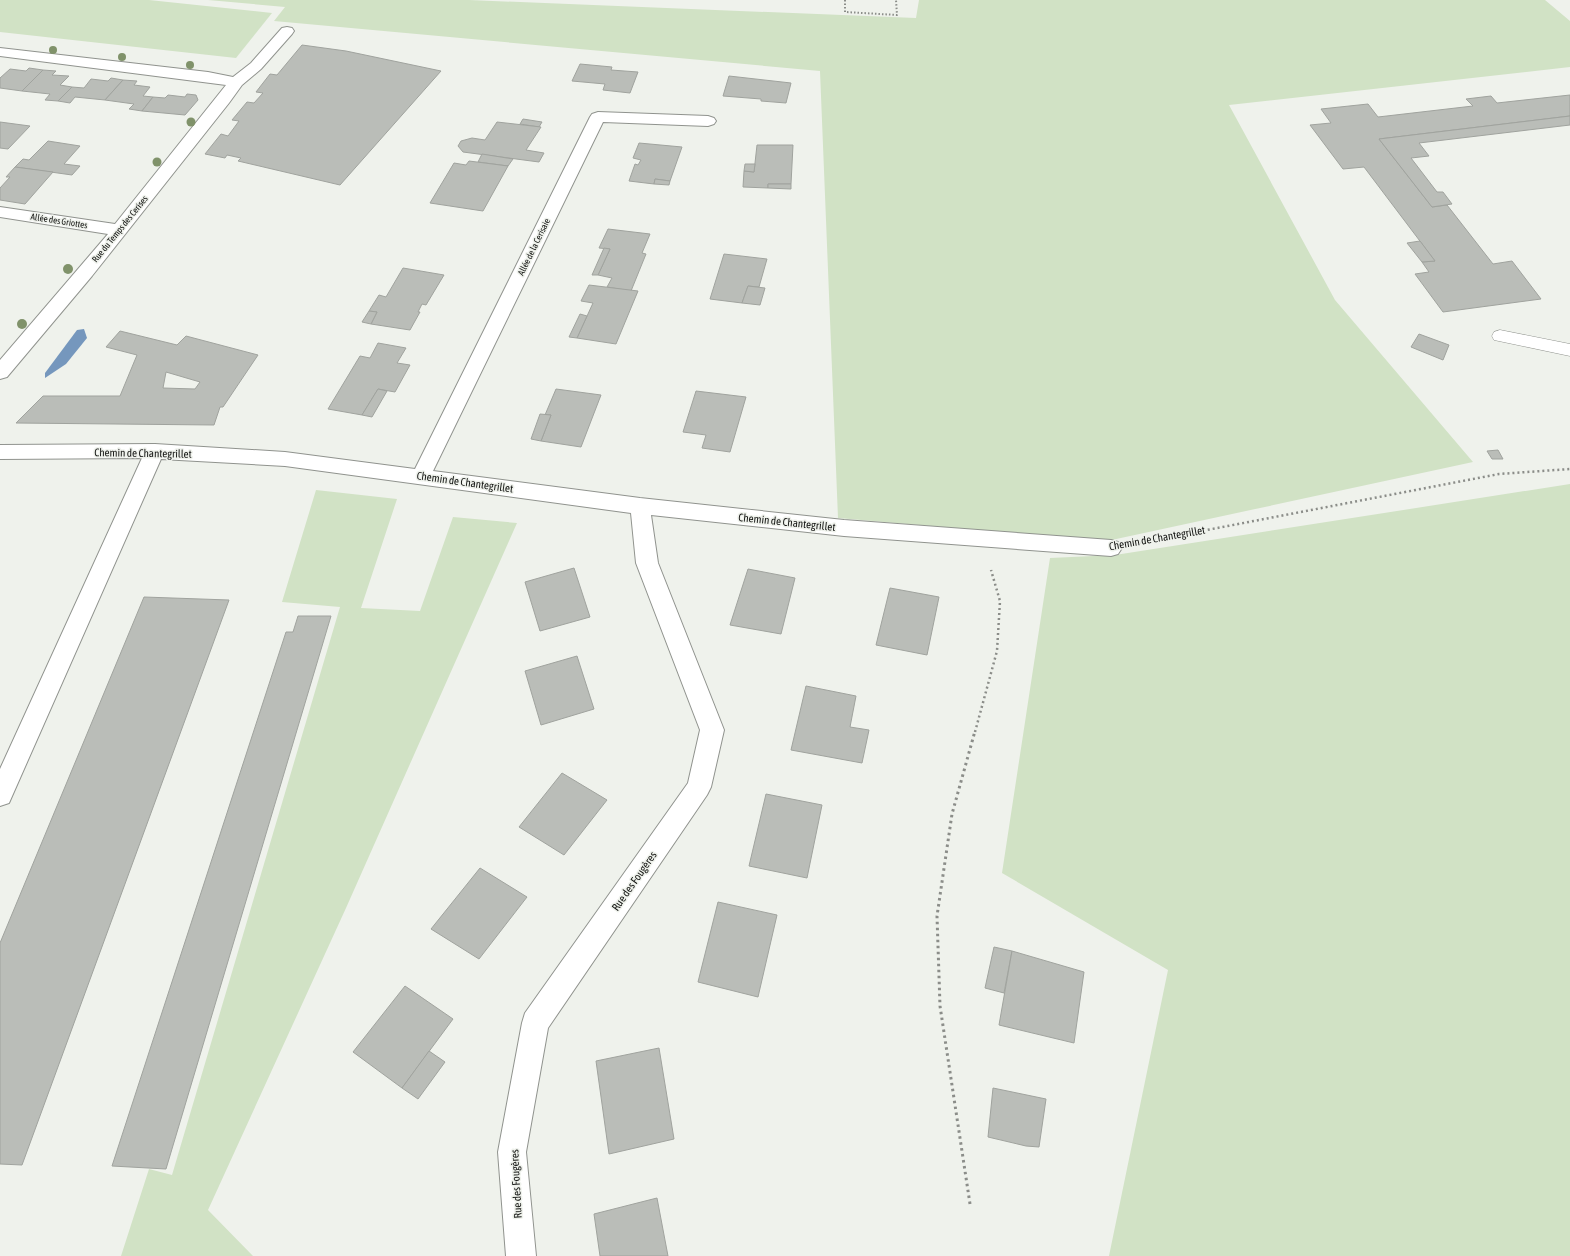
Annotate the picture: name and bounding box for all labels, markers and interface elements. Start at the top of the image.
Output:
street label: Rue du Temps des Cerises [90,194,150,264]
street label: Allée des Griottes [30,212,88,230]
street label: Allée de la Cerisaie [516,217,552,277]
street label: Chemin de Chantegrillet [94,446,192,460]
street label: Chemin de Chantegrillet [416,469,514,495]
street label: Chemin de Chantegrillet [738,511,836,533]
street label: Chemin de Chantegrillet [1108,524,1206,552]
street label: Rue des Fougères [609,849,659,913]
street label: Rue des Fougères [508,1149,524,1219]

